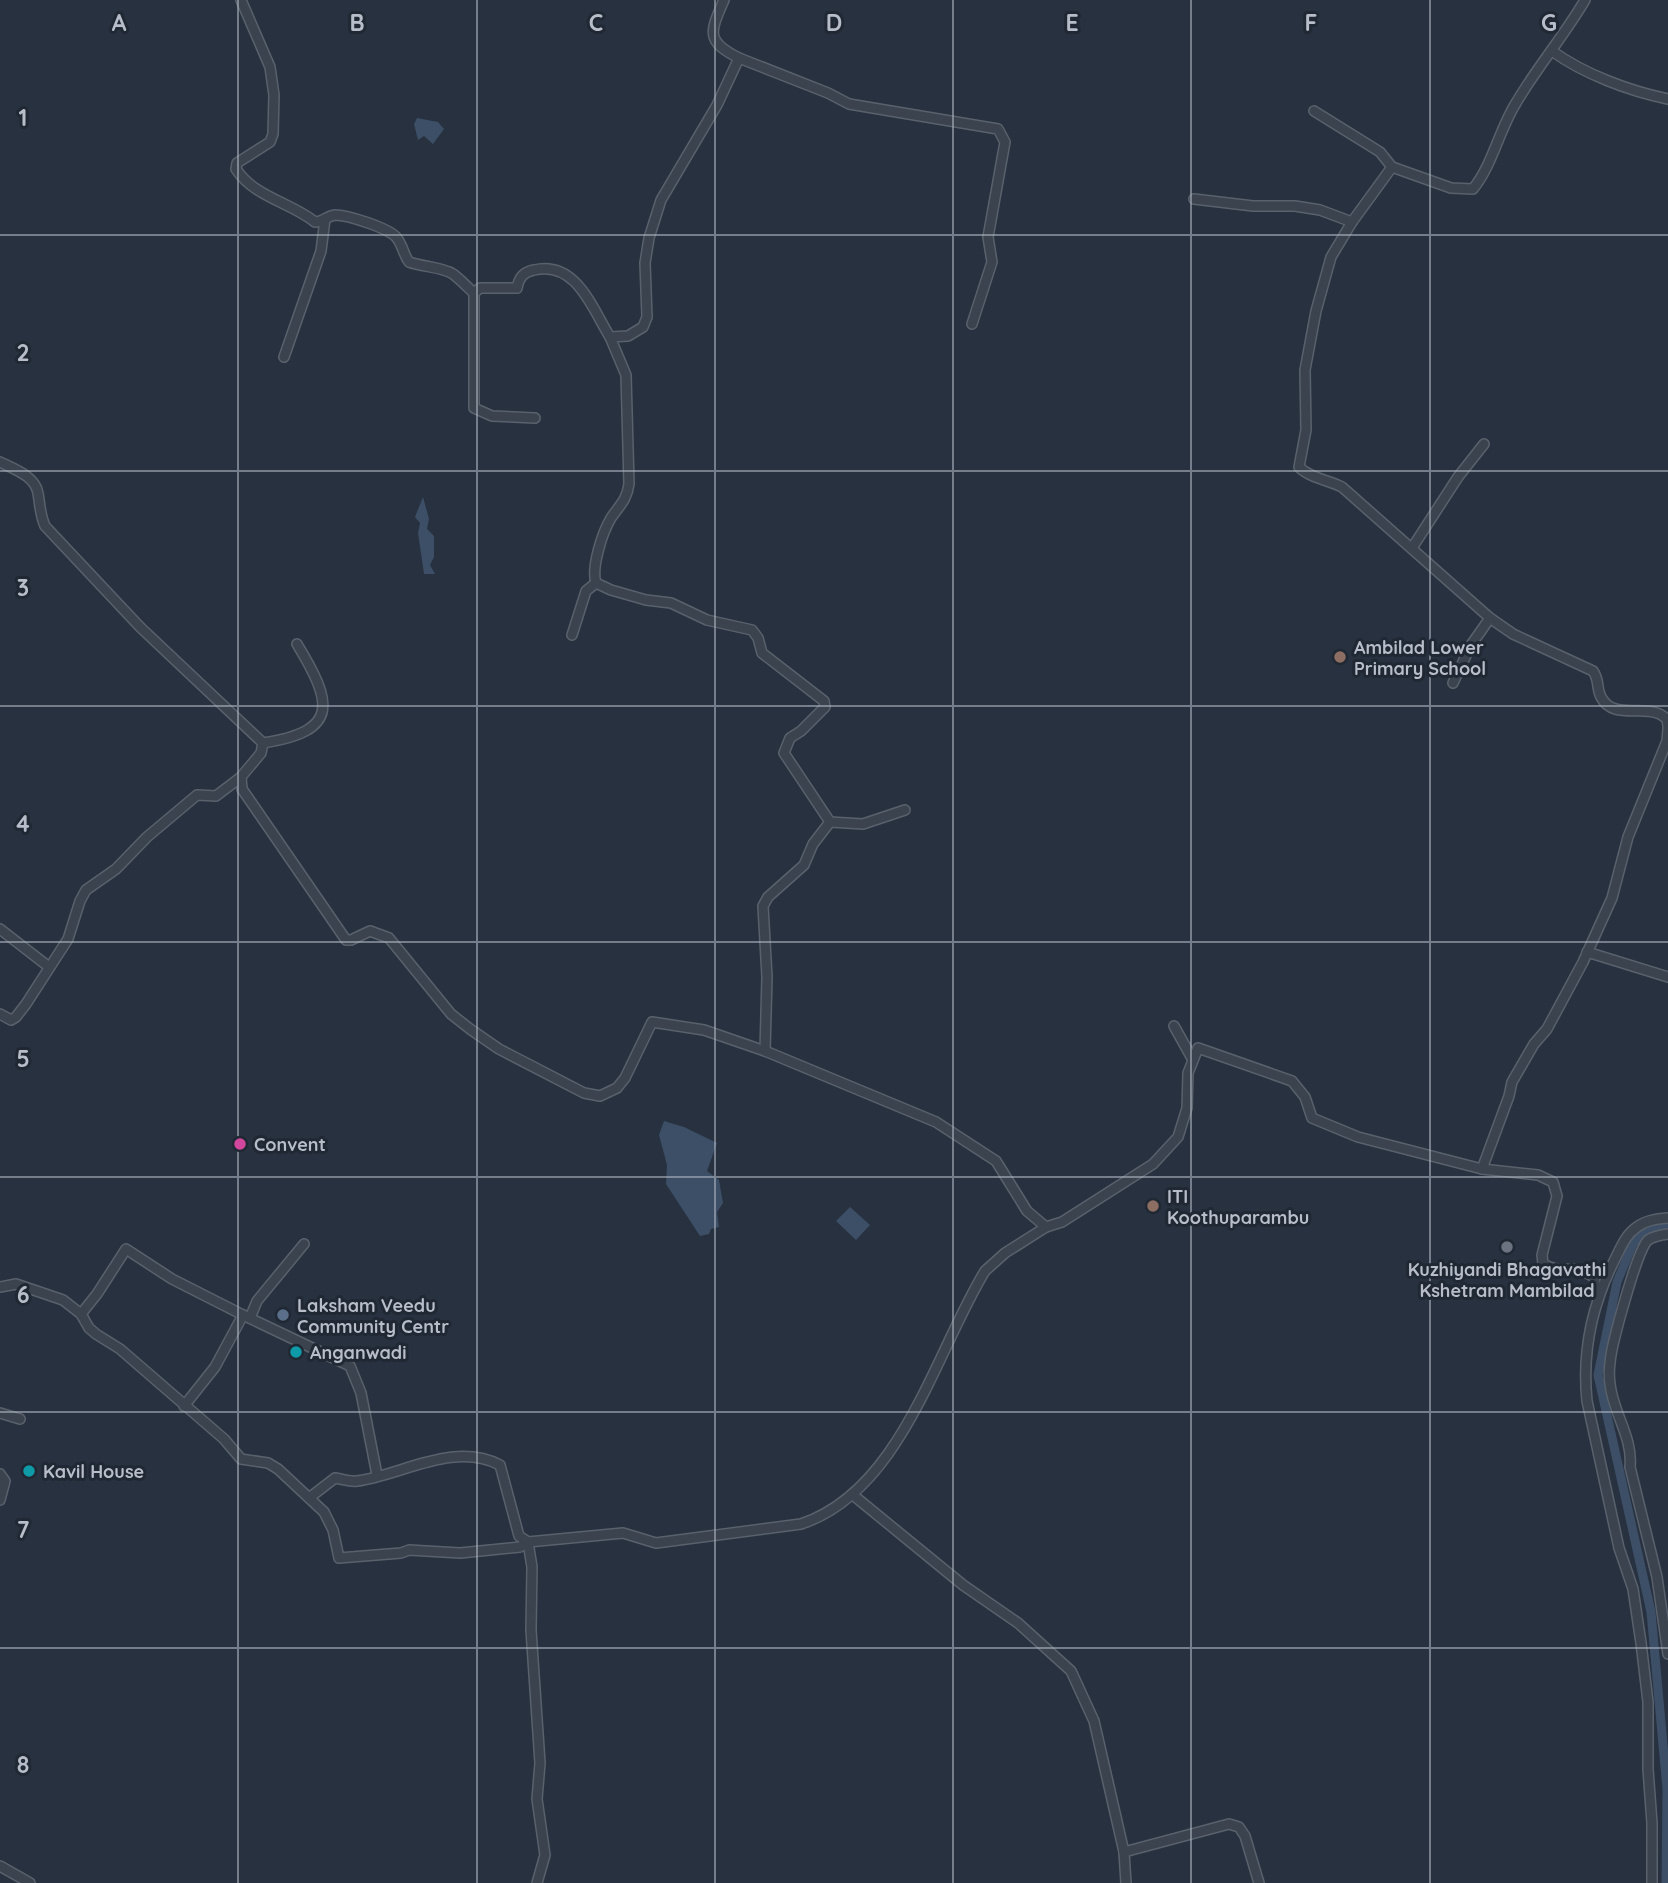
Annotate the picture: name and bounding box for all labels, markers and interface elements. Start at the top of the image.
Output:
text: A [112,8,127,37]
text: B [349,8,365,37]
text: C [589,8,603,37]
text: D [826,8,842,37]
text: E [1065,8,1079,37]
text: F [1305,8,1317,37]
text: G [1541,8,1557,37]
text: 1 [19,103,27,132]
text: 2 [16,338,30,367]
text: 3 [17,573,29,602]
place label: Ambilad Lower Primary School [1354,636,1486,680]
marker: Ambilad Lower Primary School [1332,649,1348,665]
text: 4 [16,809,30,838]
text: 5 [16,1044,30,1073]
place label: Convent [254,1133,326,1156]
marker: Convent [232,1136,248,1152]
place label: ITI Koothuparambu [1167,1185,1309,1229]
marker: ITI Koothuparambu [1145,1198,1161,1214]
marker: Kuzhiyandi Bhagavathi Kshetram Mambilad [1499,1239,1515,1255]
place label: Kuzhiyandi Bhagavathi Kshetram Mambilad [1408,1258,1606,1302]
text: 6 [17,1280,29,1309]
place label: Laksham Veedu Community Centr [297,1294,449,1338]
marker: Laksham Veedu Community Centr [275,1307,291,1323]
place label: Anganwadi [310,1341,406,1364]
marker: Anganwadi [288,1344,304,1360]
place label: Kavil House [43,1460,144,1483]
marker: Kavil House [21,1463,37,1479]
text: 7 [17,1515,30,1544]
text: 8 [17,1750,29,1779]

